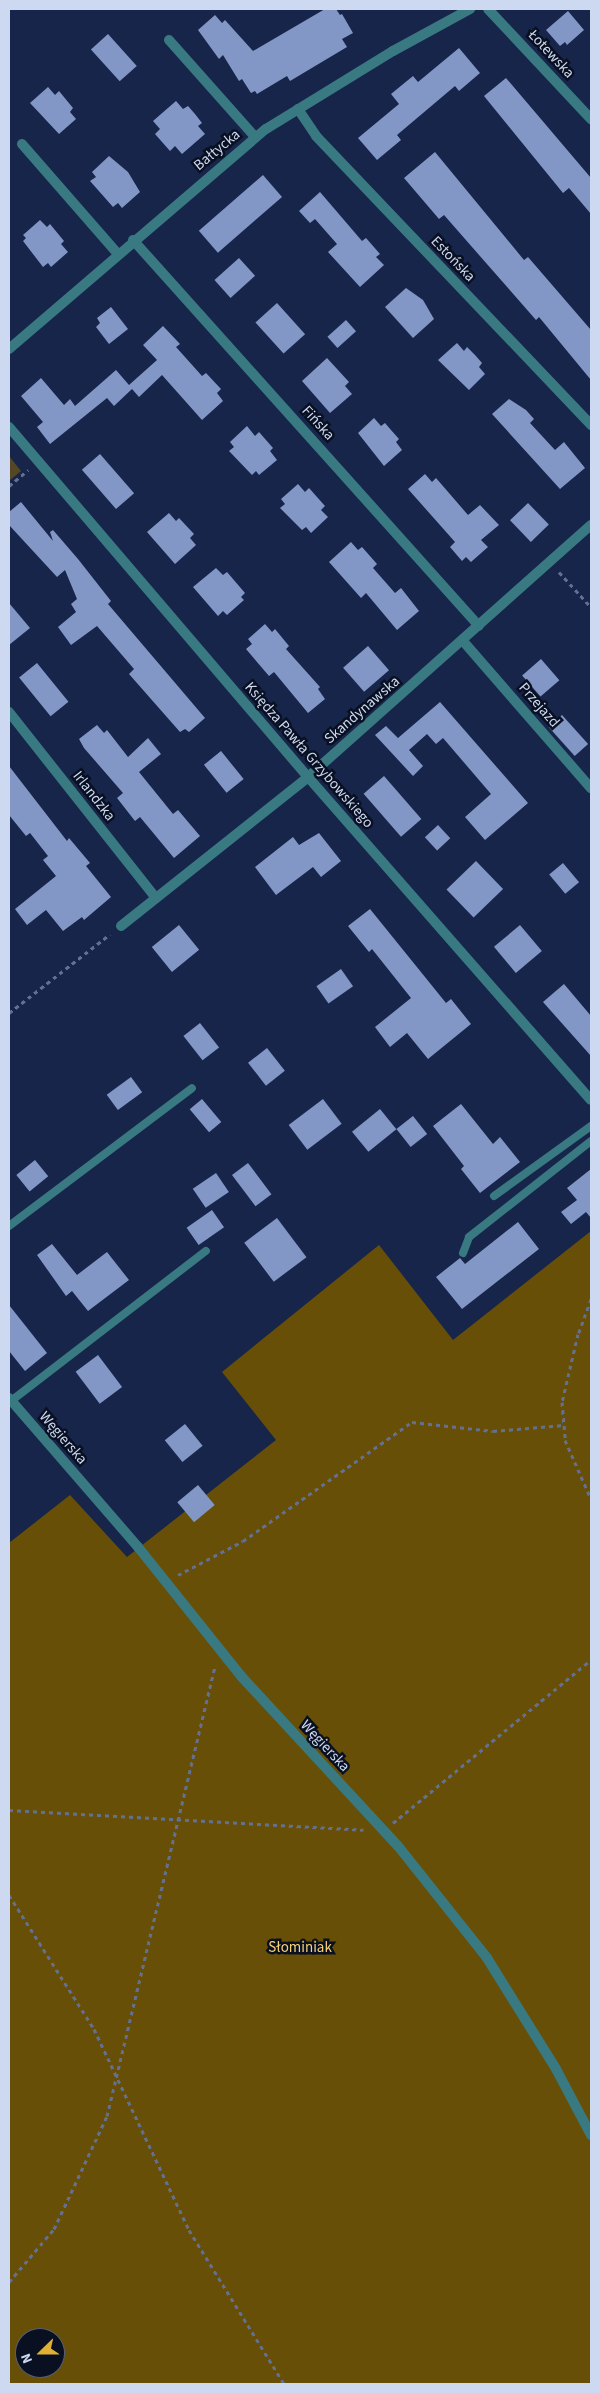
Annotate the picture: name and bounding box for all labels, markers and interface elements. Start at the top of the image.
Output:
street label: Łotewska [524,26,578,82]
street label: Bałtycka [190,126,244,174]
street label: Estońska [427,233,479,285]
street label: Fińska [298,402,338,444]
street label: Skandynawska [321,672,403,748]
street label: Księdza Pawła Grzybowskiego [241,678,377,832]
street label: Przejazd [515,679,563,731]
street label: Irlandzka [69,767,119,825]
street label: Węgierska [35,1408,91,1468]
street label: Węgierska [297,1716,353,1776]
park label: Słominiak [268,1939,332,1957]
north arrow [15,2328,65,2378]
text: N [16,2350,38,2366]

